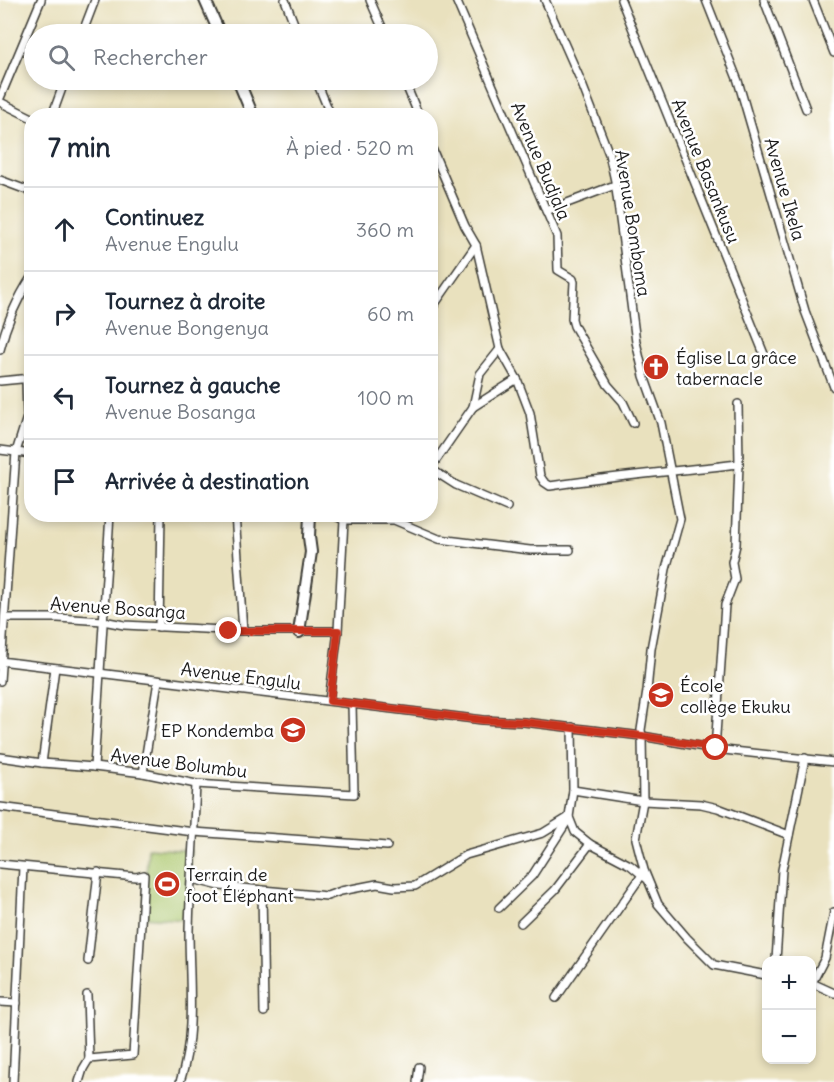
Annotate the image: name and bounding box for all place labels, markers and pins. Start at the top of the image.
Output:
place label: Église La grâce tabernacle [676,346,797,390]
church icon: Église La grâce tabernacle [641,352,671,382]
place label: École collège Ekuku [680,674,791,718]
school or university icon: École collège Ekuku [646,680,676,710]
school or university icon: EP Kondemba [278,715,308,745]
place label: EP Kondemba [161,719,274,742]
place label: Terrain de foot Éléphant [186,863,294,907]
sports icon: Terrain de foot Éléphant [152,869,182,899]

